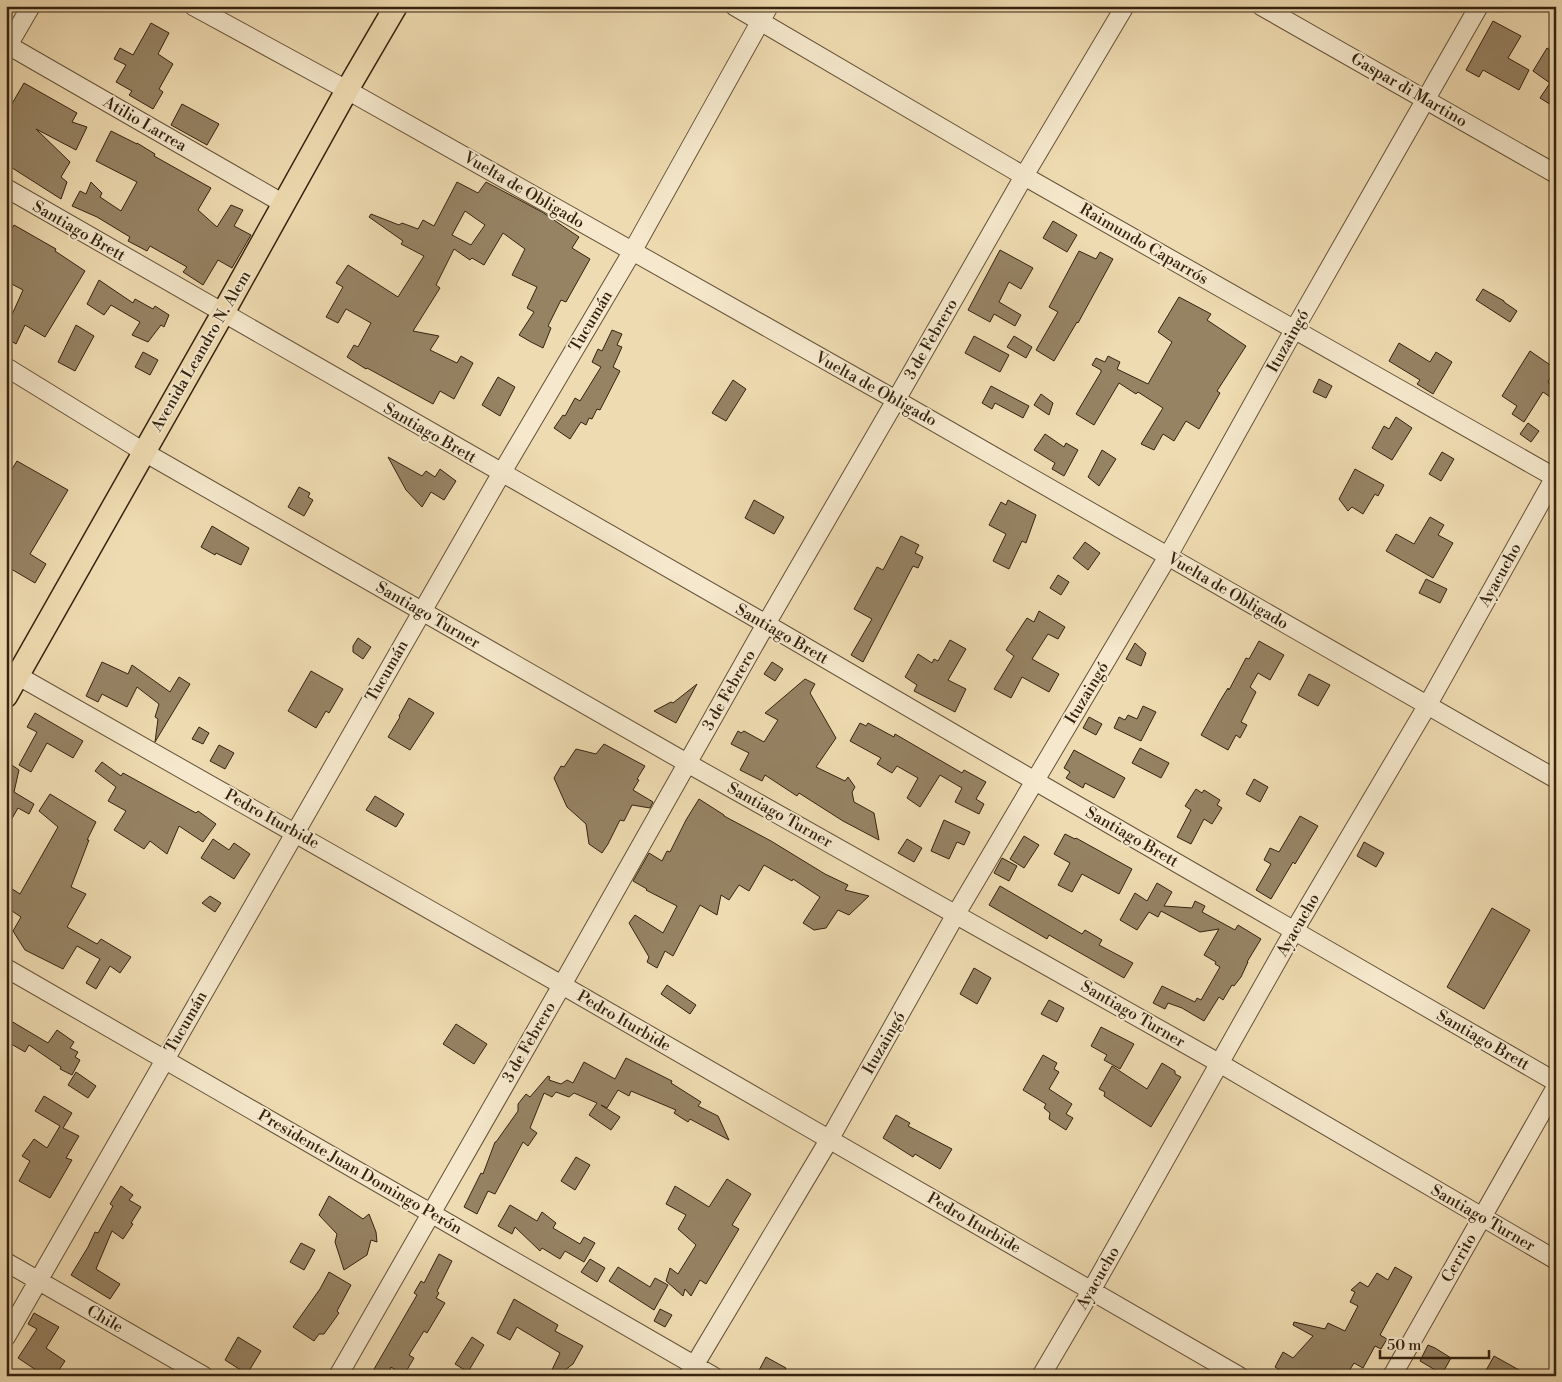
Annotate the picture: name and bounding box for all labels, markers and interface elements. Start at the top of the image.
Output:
street label: Gaspar di Martino [1347,49,1471,131]
street label: Atilio Larrea [99,92,191,156]
street label: Vuelta de Obligado [459,147,588,233]
street label: Santiago Brett [29,196,129,266]
street label: Raimundo Caparrós [1076,199,1212,289]
street label: Avenida Leandro N. Alem [146,267,255,436]
street label: Tucumán [565,286,617,355]
street label: 3 de Febrero [900,295,962,383]
street label: Ituzaingó [1263,306,1313,376]
street label: Vuelta de Obligado [811,347,941,431]
street label: Santiago Brett [380,398,480,468]
street label: Ayacucho [1474,540,1526,611]
street label: Vuelta de Obligado [1163,548,1292,634]
street label: Santiago Turner [372,577,484,653]
street label: Santiago Brett [732,599,832,669]
street label: Tucumán [361,636,413,705]
street label: 3 de Febrero [698,646,760,734]
street label: Ituzaingó [1061,658,1113,728]
street label: Santiago Turner [724,778,836,852]
street label: Pedro Iturbide [221,785,323,853]
street label: Santiago Brett [1082,802,1182,872]
street label: Ayacucho [1271,890,1324,961]
street label: Santiago Turner [1077,976,1189,1052]
street label: Pedro Iturbide [573,986,675,1056]
street label: Tucumán [160,987,212,1056]
street label: 3 de Febrero [498,998,560,1086]
street label: Santiago Brett [1433,1005,1533,1075]
street label: Ituzaingó [858,1008,910,1078]
street label: Presidente Juan Domingo Perón [254,1105,466,1239]
street label: Santiago Turner [1427,1180,1539,1256]
street label: Pedro Iturbide [923,1188,1025,1258]
street label: Cerrito [1437,1230,1481,1286]
street label: Ayacucho [1071,1243,1124,1314]
street label: Chile [83,1301,127,1337]
scale bar [1380,1327,1488,1359]
text: 50 m [1387,1336,1421,1355]

